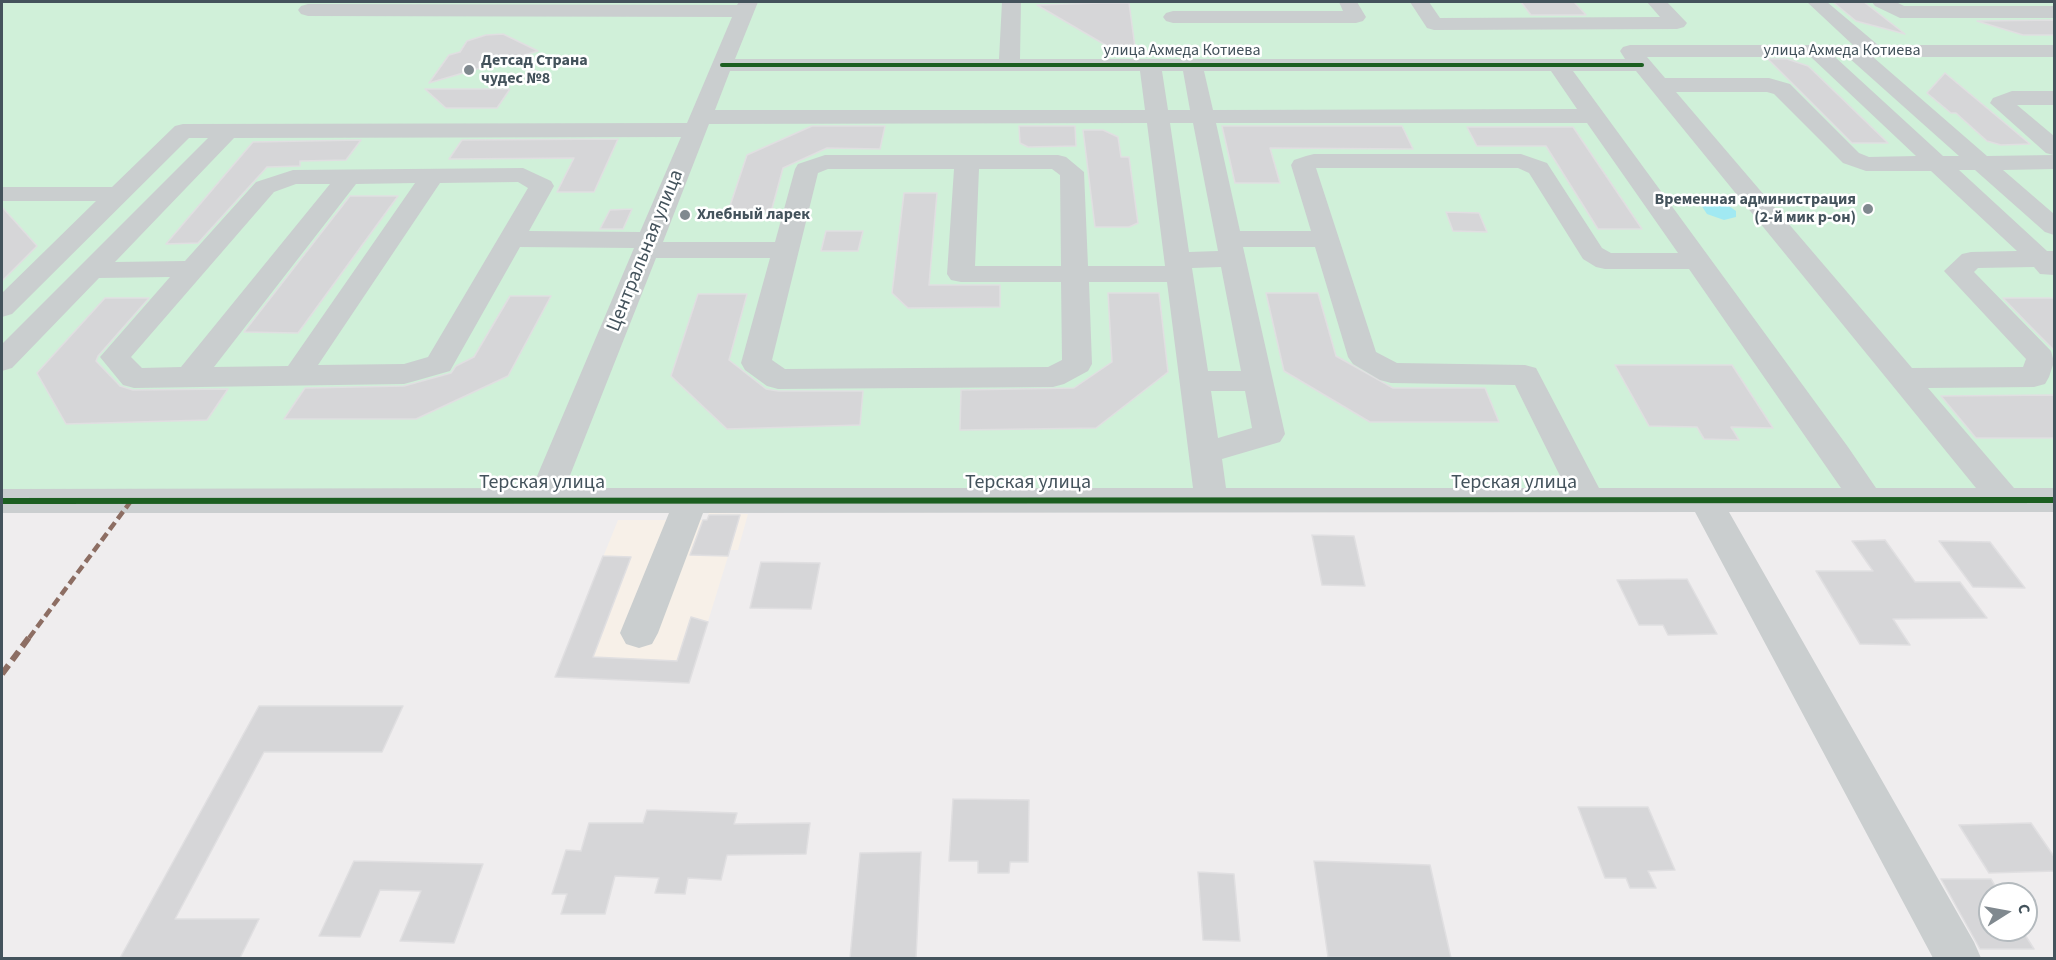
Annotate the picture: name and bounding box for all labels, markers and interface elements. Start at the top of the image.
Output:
street label: улица Ахмеда Котиева [1104,41,1260,61]
street label: улица Ахмеда Котиева [1764,41,1920,61]
place label: Детсад Страна чудес №8 [481,51,588,89]
marker: Детсад Страна чудес №8 [462,63,476,77]
street label: Центральная улица [603,166,689,336]
place label: Временная администрация (2-й мик р-он) [1655,190,1856,228]
marker: Временная администрация (2-й мик р-он) [1861,202,1875,216]
place label: Хлебный ларек [697,205,810,225]
marker: Хлебный ларек [678,208,692,222]
street label: Терская улица [479,472,605,496]
street label: Терская улица [965,472,1091,496]
street label: Терская улица [1451,472,1577,496]
north arrow [1978,882,2038,942]
text: С [2012,902,2035,916]

